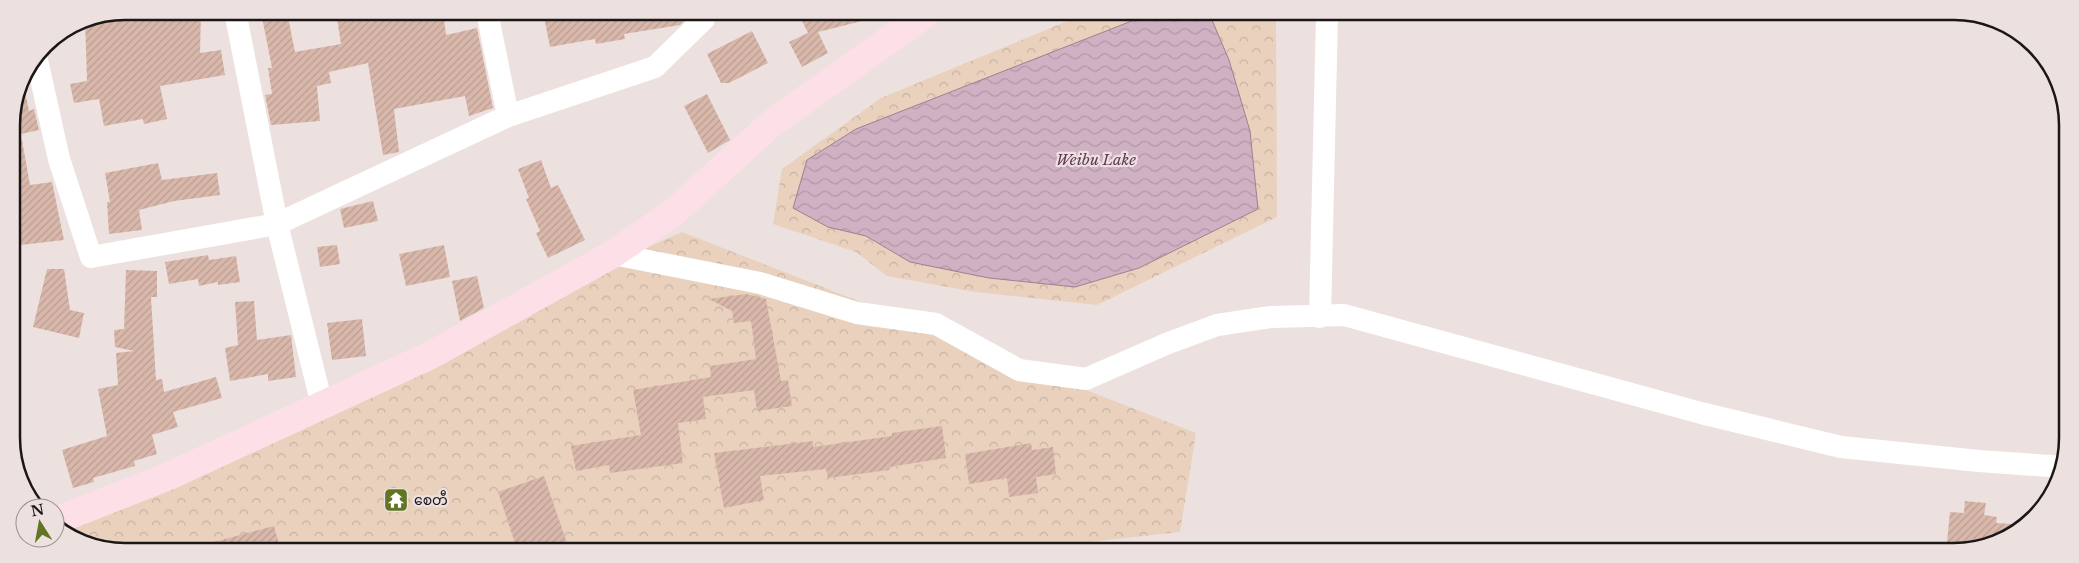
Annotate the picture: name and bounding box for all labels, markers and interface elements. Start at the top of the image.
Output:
water label: Weibu Lake [1056,150,1136,169]
temple icon: စေတီ [383,487,409,513]
place label: စေတီ [414,490,448,509]
north arrow [15,498,65,548]
text: N [29,500,46,520]

